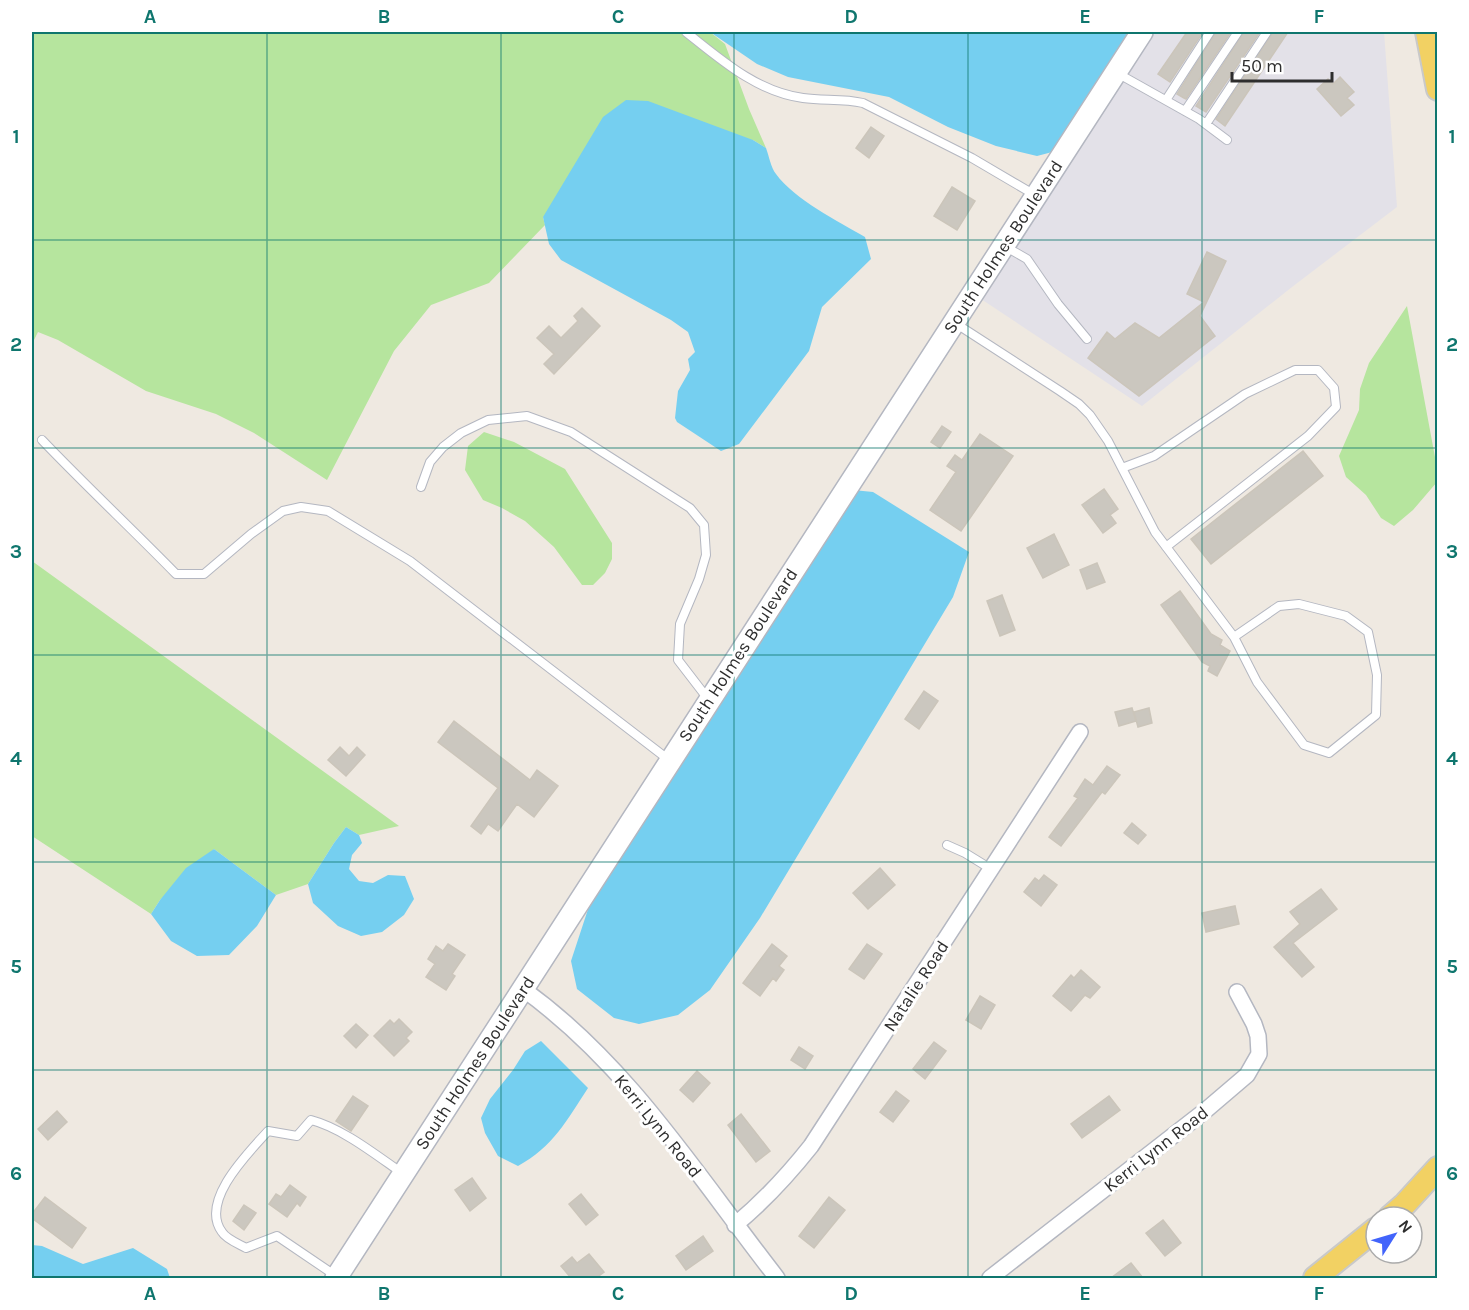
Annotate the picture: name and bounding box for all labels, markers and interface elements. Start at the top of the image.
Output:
text: A [144,5,157,28]
text: B [378,5,390,28]
text: C [612,5,624,28]
text: D [844,5,858,28]
text: E [1079,5,1091,28]
text: F [1314,5,1325,28]
scale bar [1232,45,1332,83]
text: 50 m [1241,55,1283,77]
text: 1 [12,125,20,148]
text: 1 [1448,125,1456,148]
street label: South Holmes Boulevard [939,156,1067,338]
text: 2 [10,333,22,356]
text: 2 [1446,333,1458,356]
text: 3 [10,540,22,563]
text: 3 [1446,540,1458,563]
street label: South Holmes Boulevard [674,564,802,746]
text: 4 [10,747,22,770]
text: 4 [1446,747,1458,770]
street label: Natalie Road [878,936,954,1036]
text: 5 [10,955,22,978]
text: 5 [1446,955,1458,978]
street label: South Holmes Boulevard [411,972,539,1154]
street label: Kerri Lynn Road [610,1070,706,1182]
street label: Kerri Lynn Road [1099,1101,1213,1197]
text: 6 [10,1162,22,1185]
text: 6 [1446,1162,1458,1185]
north arrow [1364,1205,1424,1265]
text: N [1395,1216,1417,1237]
text: A [144,1282,157,1305]
text: B [378,1282,390,1305]
text: C [612,1282,624,1305]
text: D [844,1282,858,1305]
text: E [1079,1282,1091,1305]
text: F [1314,1282,1325,1305]

